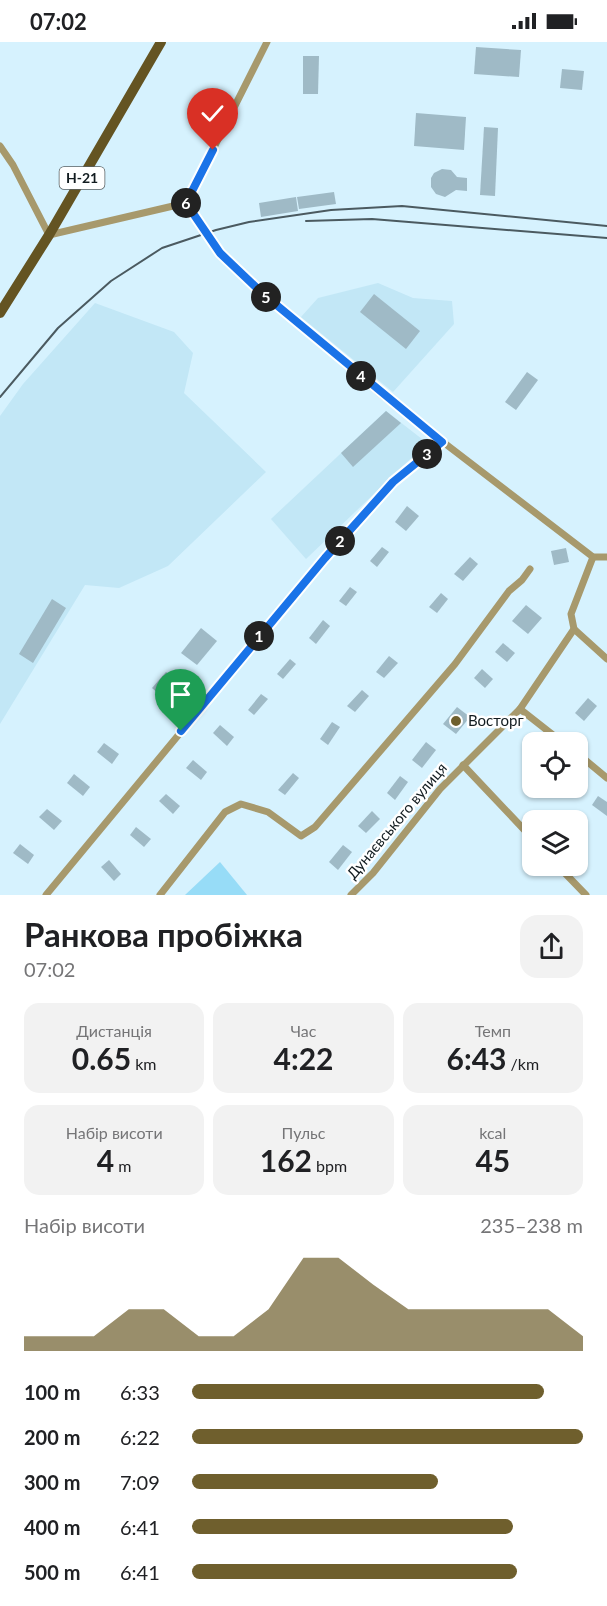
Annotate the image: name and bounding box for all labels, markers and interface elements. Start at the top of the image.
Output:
text: 07:02 [30,8,87,35]
pin [187,88,238,150]
icon: check [196,97,229,130]
road number: Н-21 [60,167,104,189]
pin: 6 [171,188,201,218]
text: 6 [181,193,191,212]
pin: 5 [251,282,281,312]
text: 5 [261,287,271,306]
pin: 4 [346,361,376,391]
text: 4 [356,366,366,385]
pin: 3 [412,439,442,469]
text: 3 [422,444,432,463]
pin: 2 [325,526,355,556]
text: 2 [335,531,345,550]
pin: 1 [244,621,274,651]
text: 1 [254,626,264,645]
pin [155,669,206,731]
icon: arrive [164,678,197,711]
place label: Восторг [468,711,524,729]
marker: Восторг [449,714,463,728]
map controls [522,732,588,876]
button: locate [522,732,588,798]
street label: Дунаєвського вулиця [342,759,450,882]
button: layers [522,810,588,876]
text: Ранкова пробіжка [24,914,303,954]
button: share [520,915,583,978]
text: 07:02 [24,957,75,981]
text: Дистанція [76,1021,152,1040]
text: Час [291,1021,316,1040]
text: Темп [475,1021,511,1040]
text: 0.65 [72,1040,131,1076]
text: 4:22 [274,1040,333,1076]
text: 6:43 [447,1040,506,1076]
text: km [131,1054,157,1073]
text: /km [506,1054,539,1073]
text: Набір висоти [66,1123,163,1142]
text: Пульс [282,1123,325,1142]
text: kcal [479,1123,506,1142]
text: 4 [97,1142,114,1178]
text: 162 [260,1142,312,1178]
text: 45 [475,1142,510,1178]
text: m [114,1156,132,1175]
text: bpm [312,1156,347,1175]
text: Набір висоти [24,1213,145,1237]
text: 235–238 m [480,1213,583,1237]
text: 100 m [24,1380,80,1404]
text: 6:33 [120,1380,160,1404]
text: 200 m [24,1425,80,1449]
text: 6:22 [120,1425,160,1449]
text: 300 m [24,1470,80,1494]
text: 7:09 [120,1470,160,1494]
text: 400 m [24,1515,80,1539]
text: 6:41 [120,1515,160,1539]
text: 500 m [24,1560,80,1584]
text: 6:41 [120,1560,160,1584]

